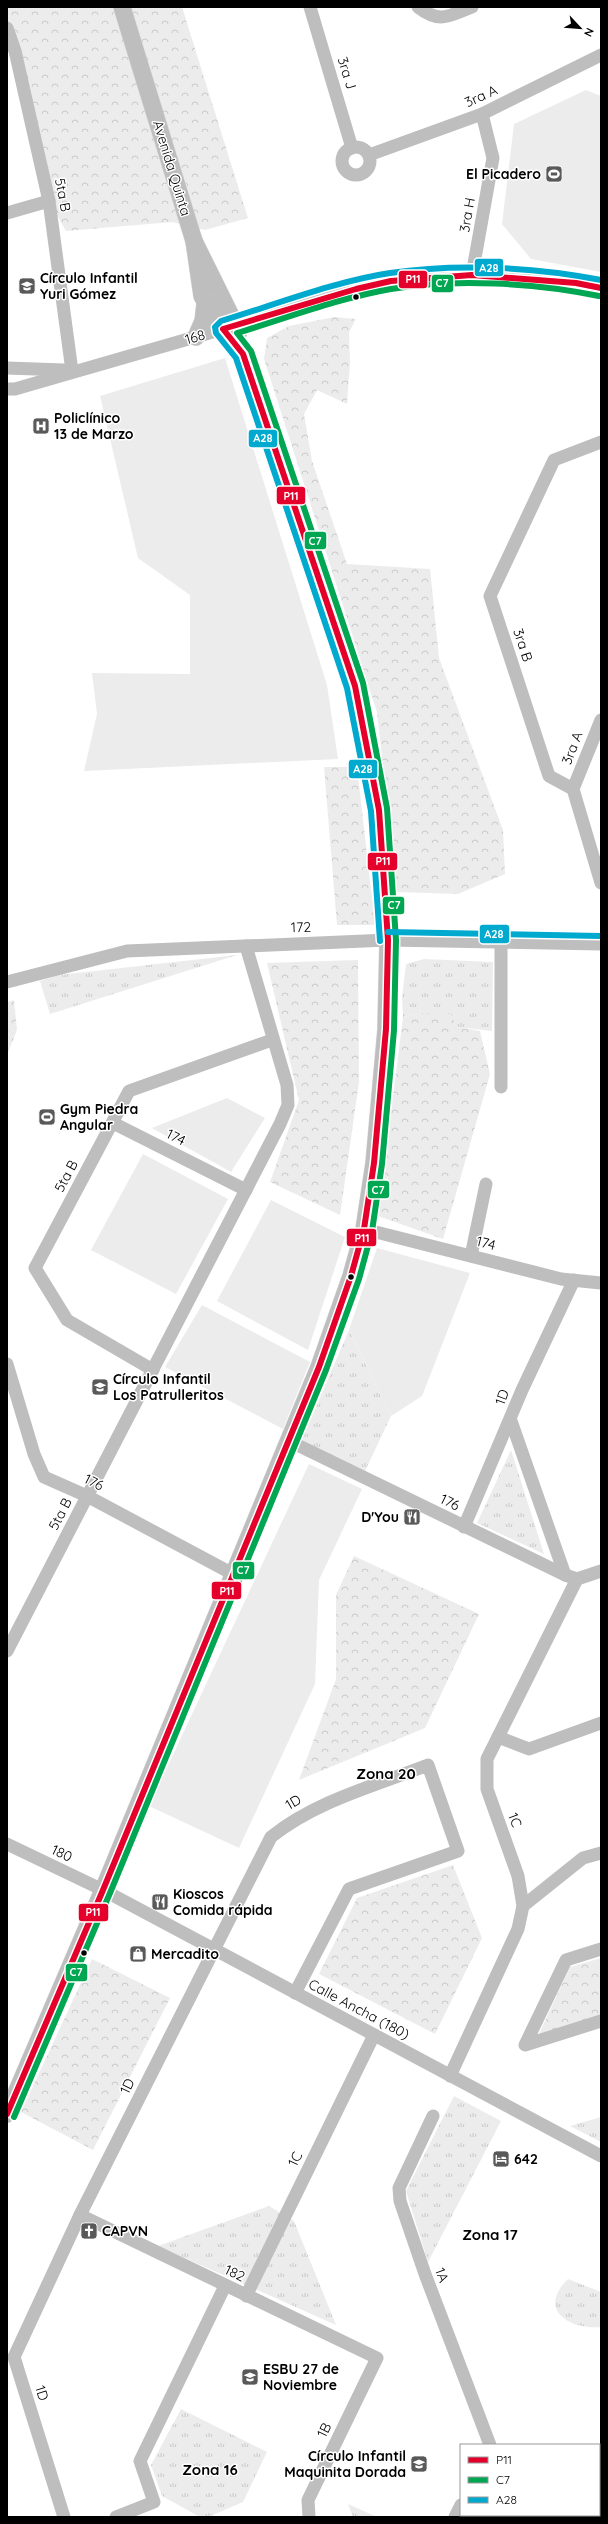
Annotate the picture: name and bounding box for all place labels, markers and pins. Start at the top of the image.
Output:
sports icon: El Picadero [544,164,564,184]
place label: El Picadero [466,165,541,183]
place label: Círculo Infantil Yuri Gómez [40,269,138,303]
school or university icon: Círculo Infantil Yuri Gómez [17,276,37,296]
unlabelled marker [351,292,361,302]
place label: Policlínico 13 de Marzo [54,409,134,443]
hospital icon: Policlínico 13 de Marzo [31,416,51,436]
place label: Gym Piedra Angular [60,1100,138,1134]
sports icon: Gym Piedra Angular [37,1107,57,1127]
unlabelled marker [346,1272,356,1282]
place label: Círculo Infantil Los Patrulleritos [113,1370,224,1404]
school or university icon: Círculo Infantil Los Patrulleritos [90,1377,110,1397]
restaurant icon: D'You [402,1507,422,1527]
place label: D'You [361,1508,399,1526]
place label: Kioscos Comida rápida [173,1885,273,1919]
restaurant icon: Kioscos Comida rápida [150,1892,170,1912]
shop icon: Mercadito [128,1944,148,1964]
place label: Mercadito [151,1945,219,1963]
unlabelled marker [79,1948,89,1958]
hotel icon: 642 [491,2149,511,2169]
place label: 642 [514,2150,538,2168]
church icon: CAPVN [79,2221,99,2241]
place label: CAPVN [102,2222,148,2240]
place label: ESBU 27 de Noviembre [263,2360,339,2394]
school or university icon: ESBU 27 de Noviembre [240,2367,260,2387]
place label: Círculo Infantil Maquinita Dorada [284,2447,406,2481]
school or university icon: Círculo Infantil Maquinita Dorada [409,2454,429,2474]

